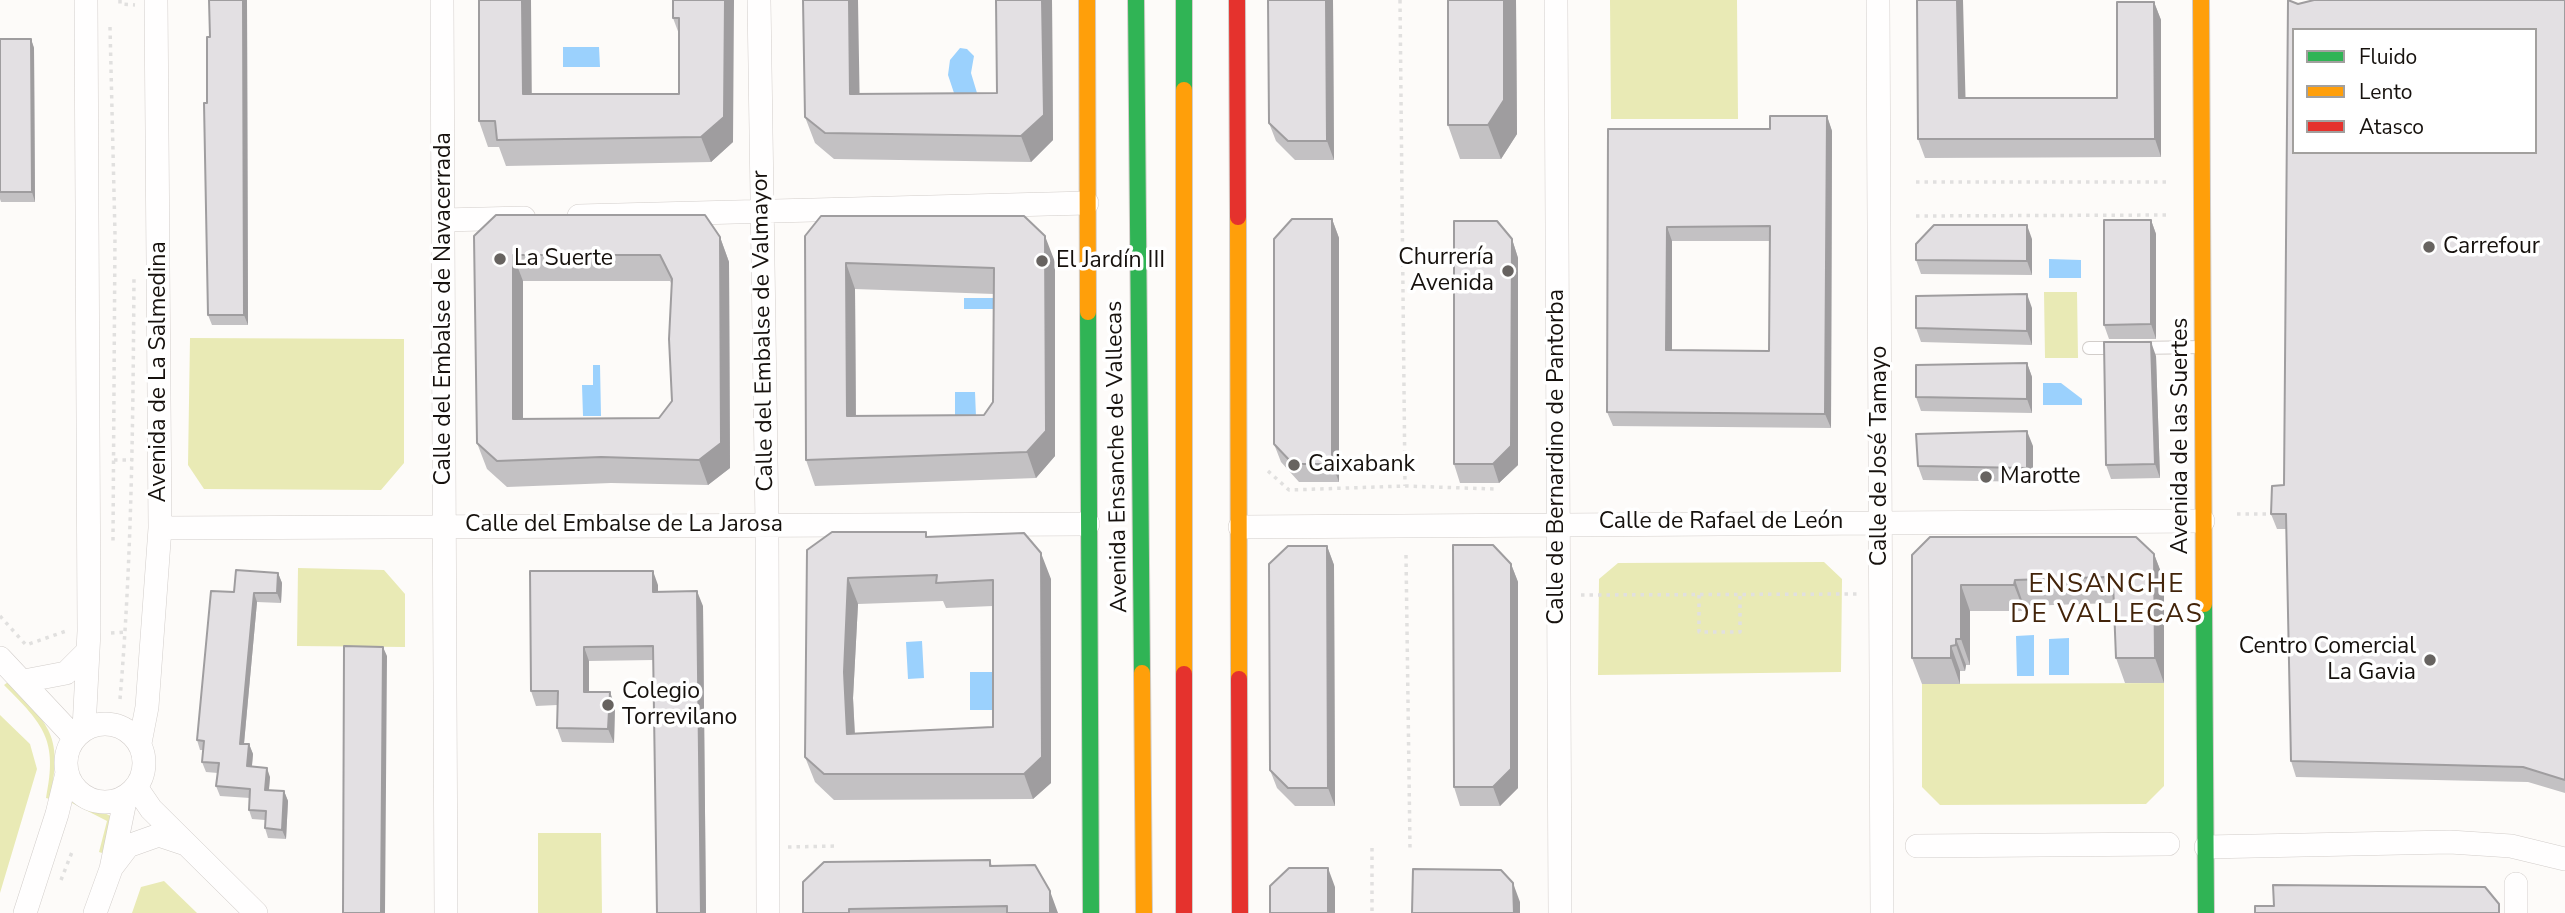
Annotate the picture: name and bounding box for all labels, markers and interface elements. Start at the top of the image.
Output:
legend [2292,28,2537,154]
text: Fluido [2359,43,2417,71]
text: Lento [2359,78,2412,106]
text: Atasco [2359,113,2424,141]
street label: Calle del Embalse de Navacerrada [430,132,458,486]
street label: Calle del Embalse de Valmayor [747,170,781,492]
place label: Carrefour [2443,233,2540,261]
marker: Carrefour [2421,239,2437,255]
street label: Avenida de La Salmedina [145,241,173,503]
place label: Churrería Avenida [1398,244,1494,298]
place label: La Suerte [514,245,613,273]
place label: El Jardín III [1056,247,1165,275]
marker: La Suerte [492,251,508,267]
marker: El Jardín III [1034,253,1050,269]
marker: Churrería Avenida [1500,263,1516,279]
street label: Calle de Bernardino de Pantorba [1543,289,1571,625]
street label: Avenida Ensanche de Vallecas [1101,301,1135,613]
street label: Avenida de las Suertes [2167,318,2195,554]
street label: Calle de José Tamayo [1866,346,1894,566]
place label: Caixabank [1308,451,1415,479]
marker: Caixabank [1286,457,1302,473]
place label: Marotte [2000,463,2081,491]
marker: Marotte [1978,469,1994,485]
street label: Calle de Rafael de León [1599,508,1843,536]
street label: Calle del Embalse de La Jarosa [465,511,783,539]
district label: ENSANCHE DE VALLECAS [2012,570,2202,632]
place label: Centro Comercial La Gavia [2239,633,2416,687]
marker: Centro Comercial La Gavia [2422,652,2438,668]
place label: Colegio Torrevilano [622,678,737,732]
marker: Colegio Torrevilano [600,697,616,713]

